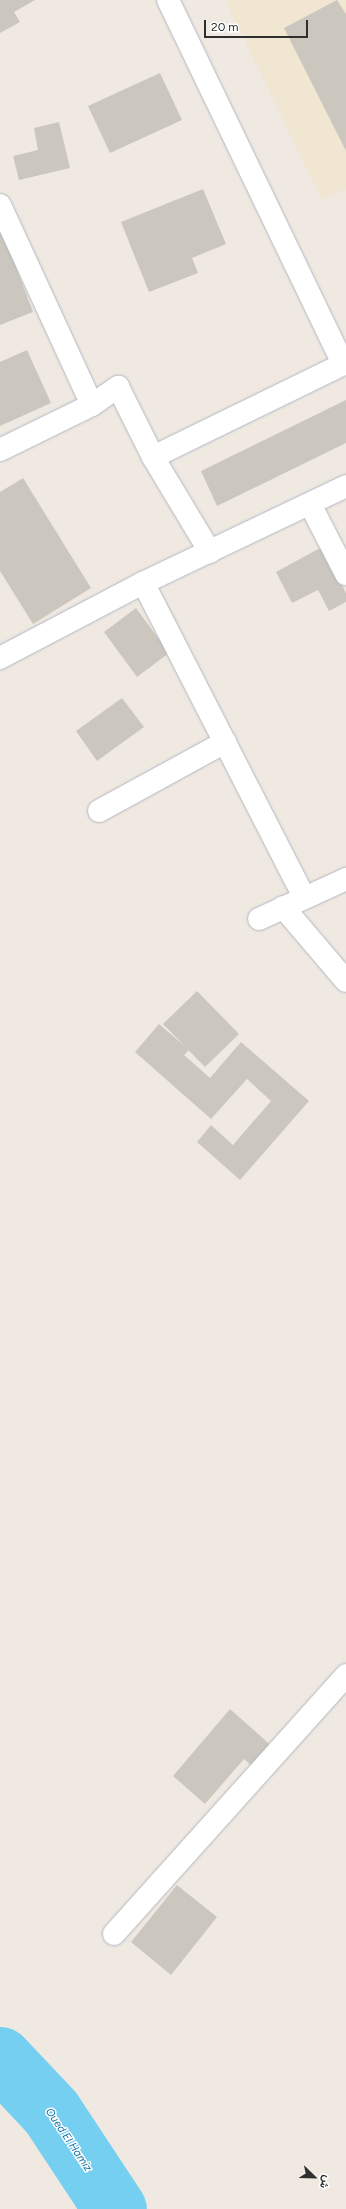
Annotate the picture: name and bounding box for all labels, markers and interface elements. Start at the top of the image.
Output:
scale bar [206,12,310,38]
text: 20 m [211,20,239,34]
water label: Oued El Hamiz [42,2106,94,2174]
north arrow [294,2157,334,2197]
text: ش [317,2173,334,2191]

